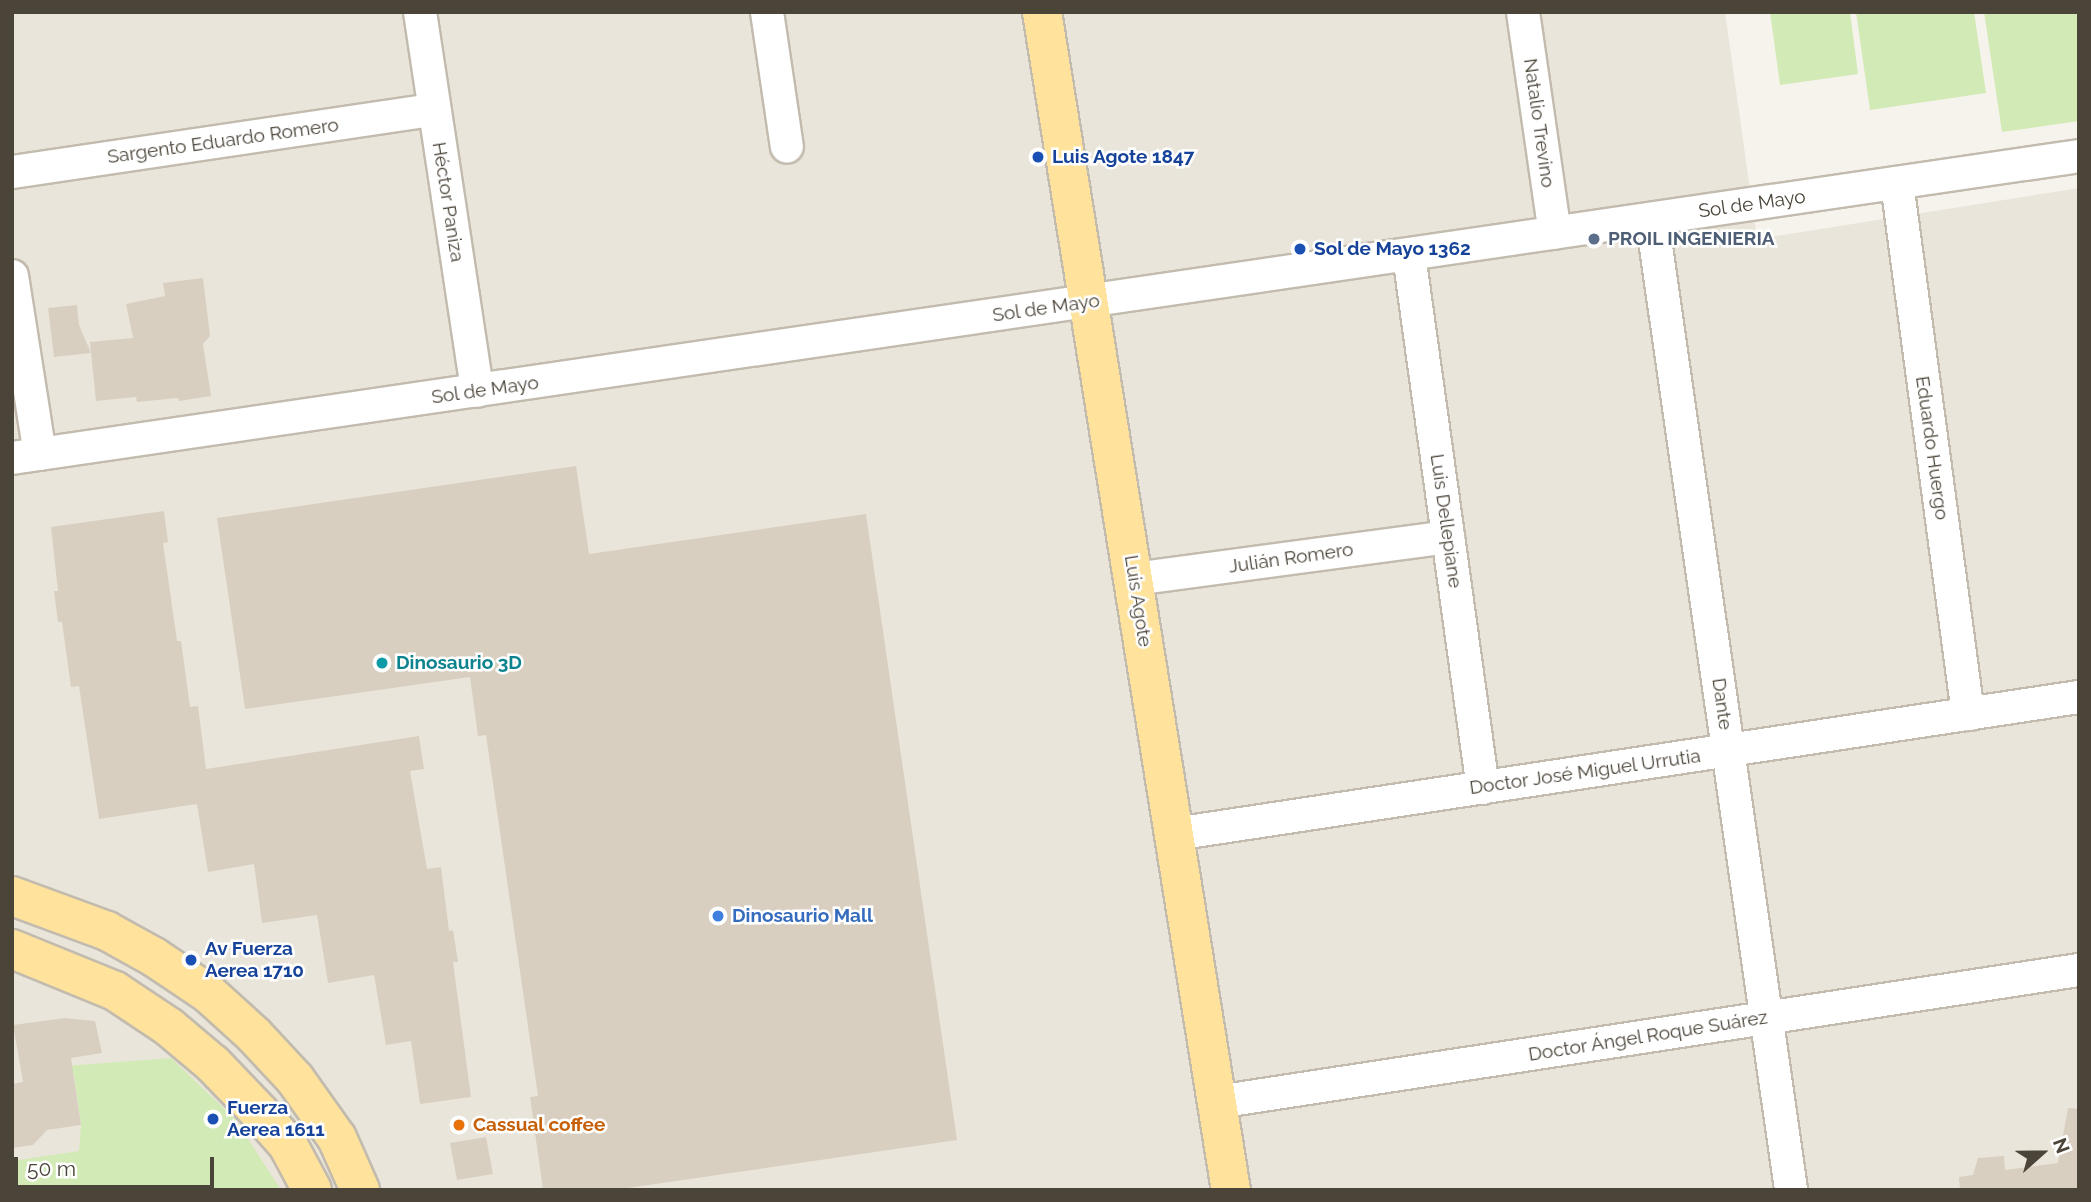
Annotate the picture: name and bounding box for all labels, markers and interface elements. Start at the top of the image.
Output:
street label: Natalio Trevino [1519,57,1559,189]
street label: Sargento Eduardo Romero [106,113,340,169]
street label: Héctor Paniza [427,140,469,264]
place label: Luis Agote 1847 [1052,146,1195,168]
marker: Luis Agote 1847 [1030,149,1046,165]
street label: Sol de Mayo [1697,185,1807,223]
place label: PROIL INGENIERIA [1608,228,1775,250]
marker: PROIL INGENIERIA [1586,231,1602,247]
place label: Sol de Mayo 1362 [1314,238,1471,260]
marker: Sol de Mayo 1362 [1292,241,1308,257]
street label: Sol de Mayo [991,289,1101,327]
street label: Sol de Mayo [430,371,540,409]
street label: Eduardo Huergo [1911,375,1953,521]
street label: Luis Dellepiane [1425,452,1467,590]
street label: Julián Romero [1227,538,1355,578]
street label: Luis Agote [1119,553,1157,649]
place label: Dinosaurio 3D [396,652,522,674]
marker: Dinosaurio 3D [374,655,390,671]
street label: Dante [1707,677,1737,731]
street label: Doctor José Miguel Urrutia [1467,744,1703,800]
place label: Dinosaurio Mall [732,905,873,927]
marker: Dinosaurio Mall [710,908,726,924]
place label: Av Fuerza Aerea 1710 [205,938,304,982]
marker: Av Fuerza Aerea 1710 [183,952,199,968]
street label: Doctor Ángel Roque Suárez [1526,1006,1770,1066]
place label: Fuerza Aerea 1611 [227,1097,325,1141]
marker: Fuerza Aerea 1611 [205,1111,221,1127]
place label: Cassual coffee [473,1114,606,1136]
marker: Cassual coffee [451,1117,467,1133]
north arrow [2007,1118,2077,1188]
text: N [2049,1135,2074,1156]
scale bar [18,1142,217,1186]
text: 50 m [27,1156,76,1181]

